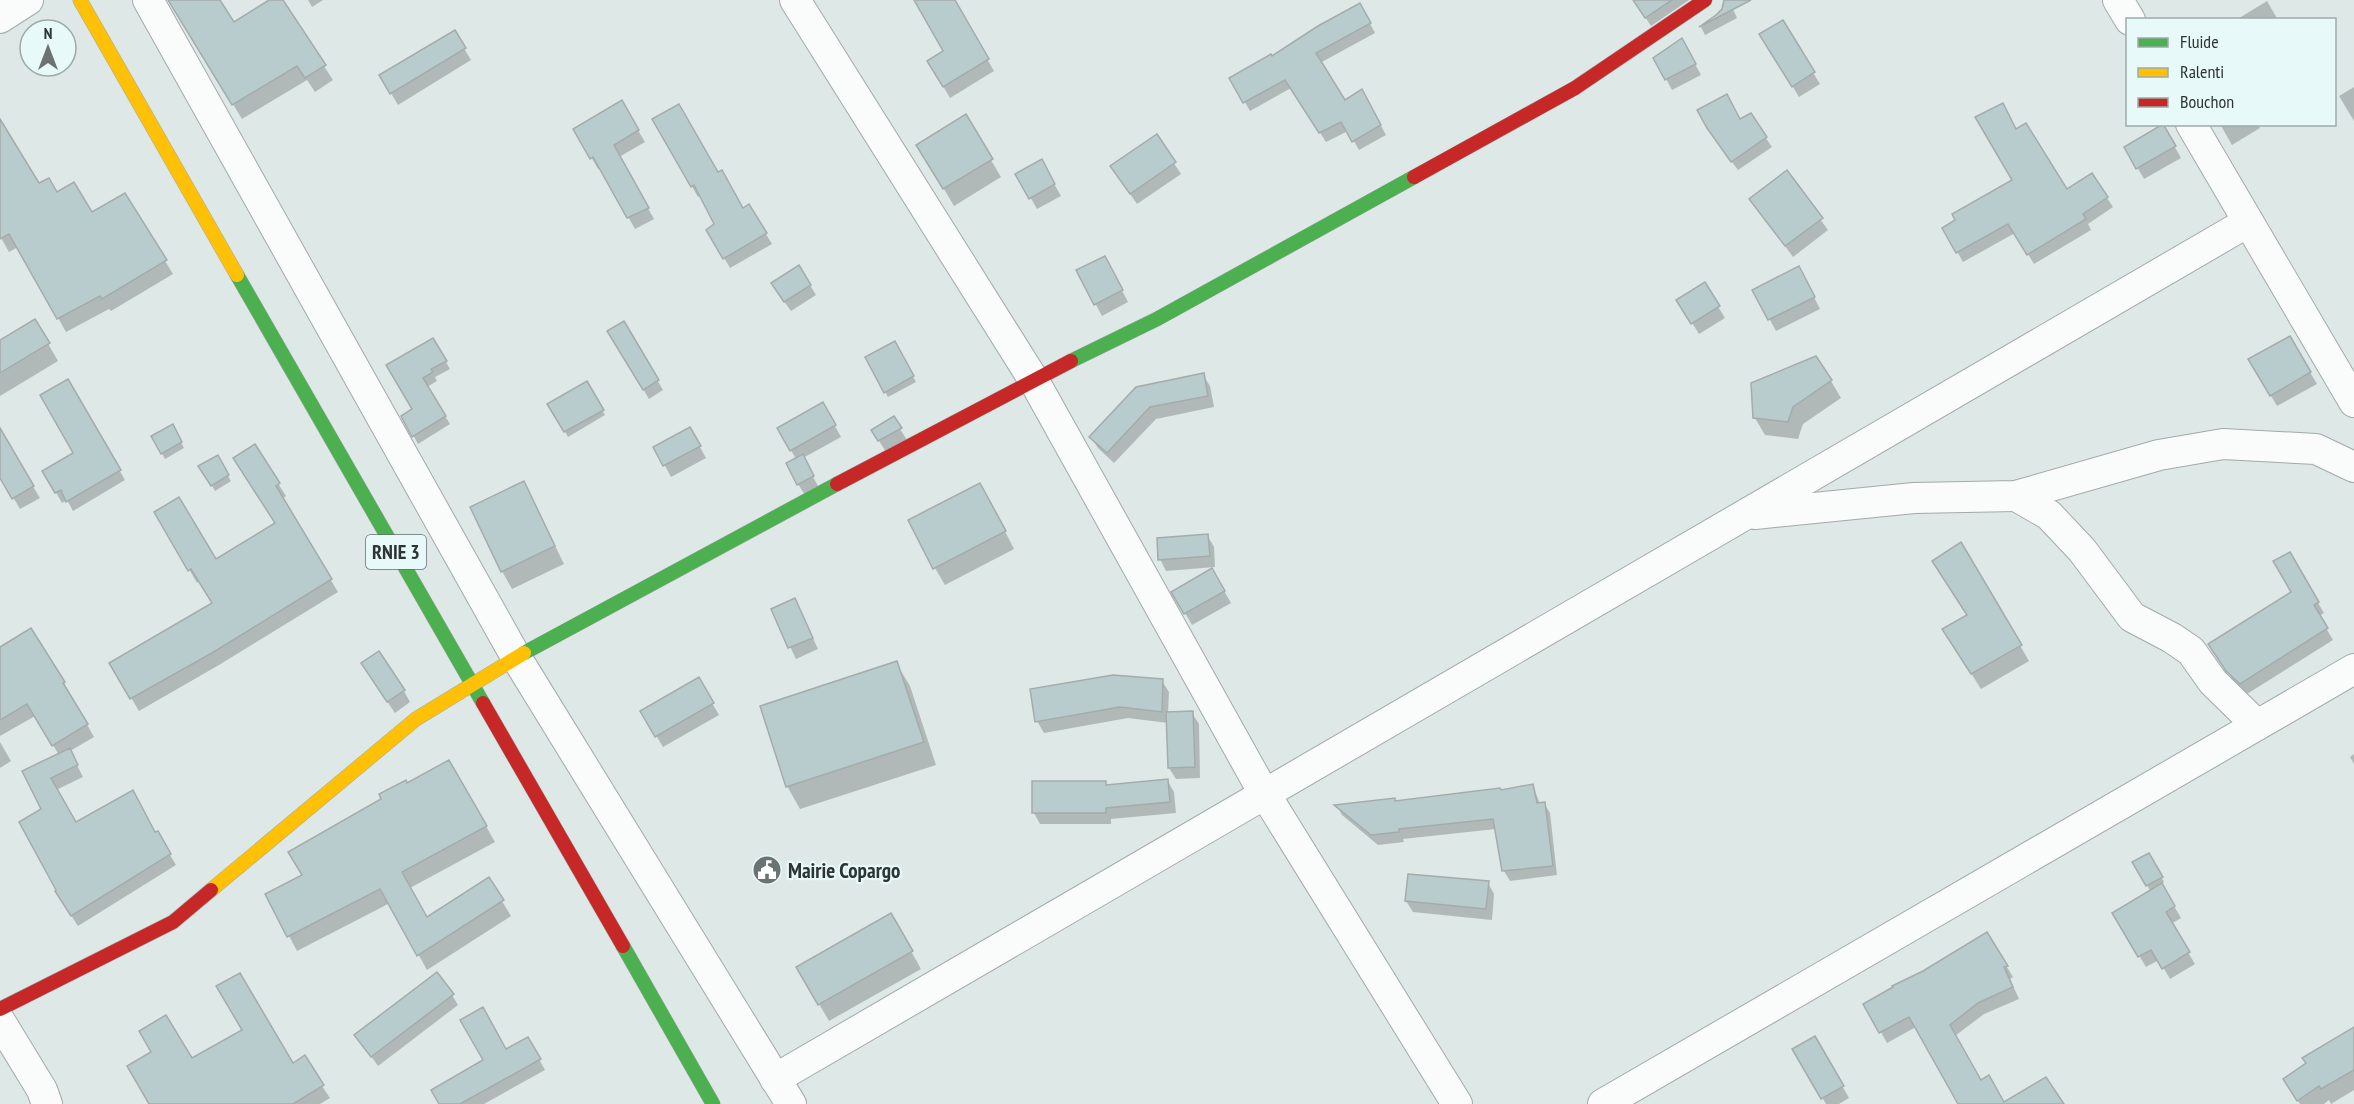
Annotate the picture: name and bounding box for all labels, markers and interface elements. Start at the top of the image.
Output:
north arrow [18,18,78,78]
legend [2126,18,2336,126]
text: N [44,23,52,43]
text: Fluide [2180,30,2219,53]
text: Ralenti [2180,60,2224,83]
text: Bouchon [2180,90,2234,113]
road number: RNIE 3 [366,535,426,569]
public building icon: Mairie Copargo [751,854,783,886]
place label: Mairie Copargo [788,857,900,884]

